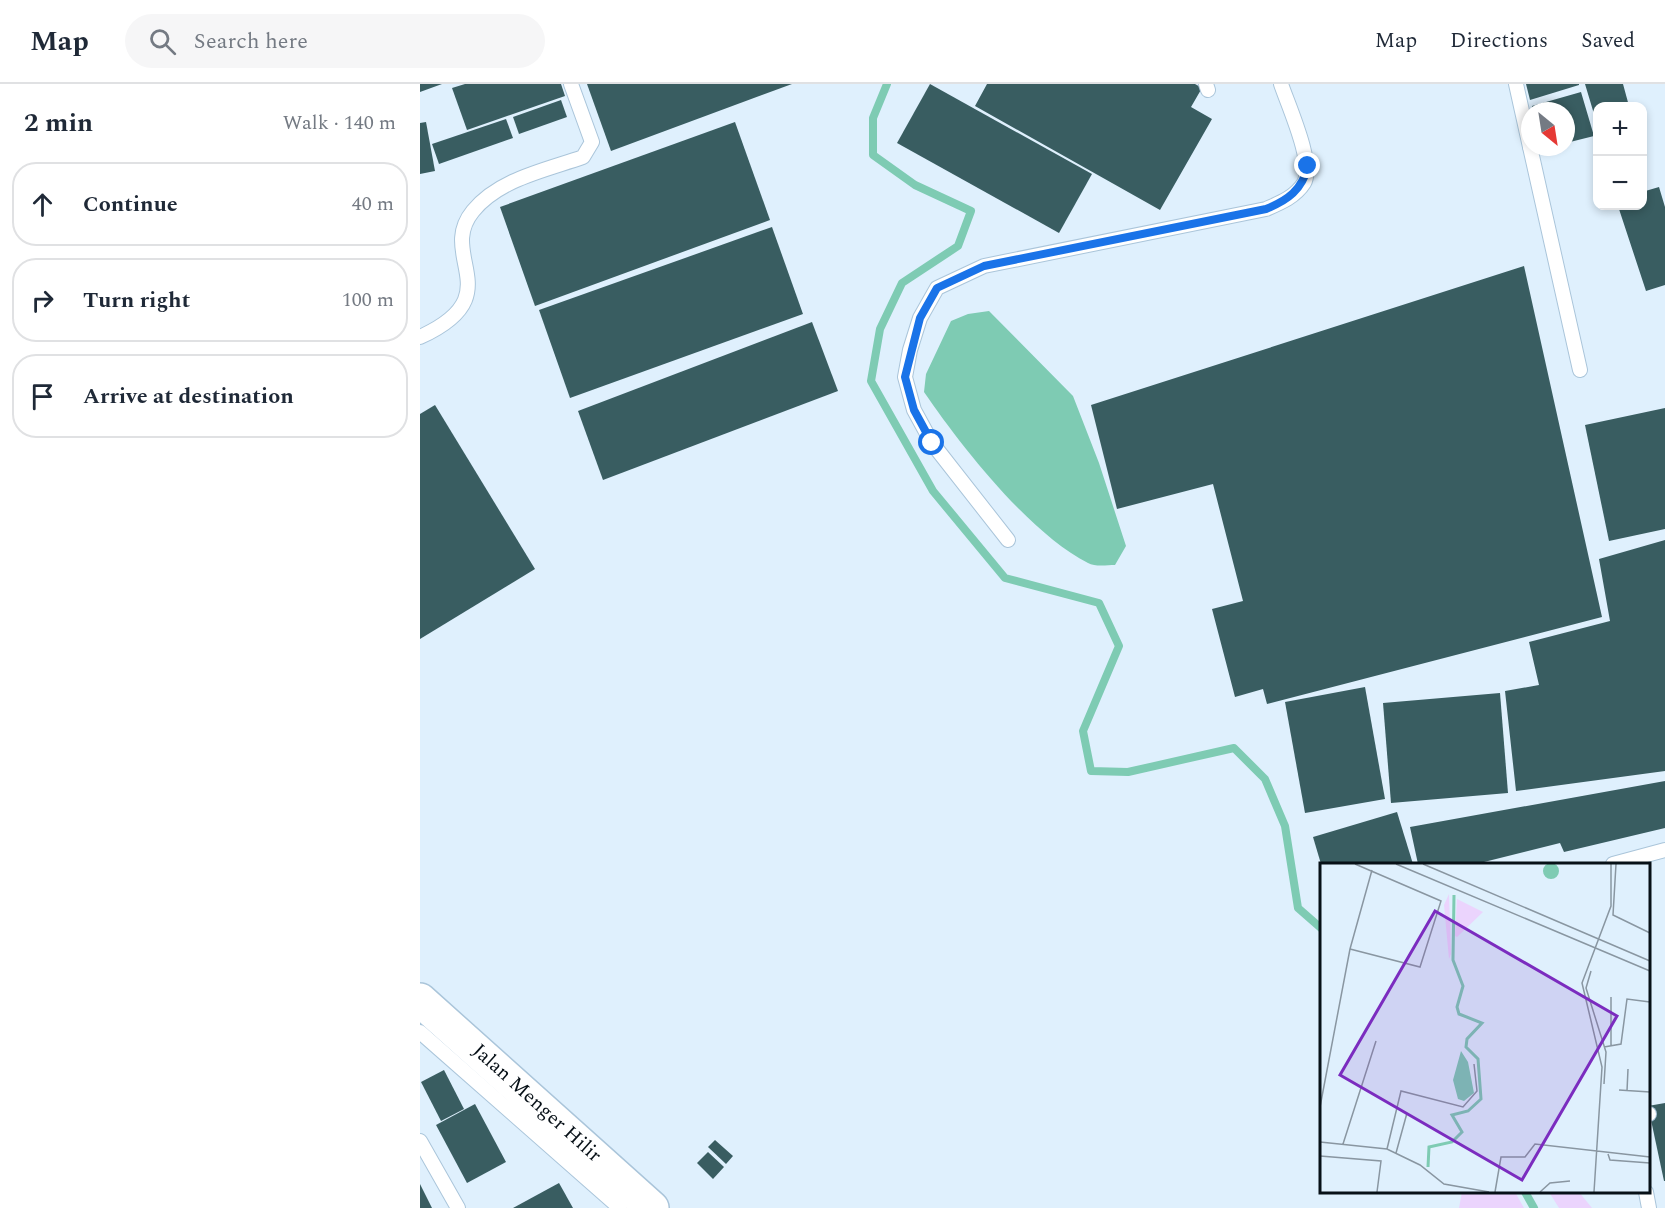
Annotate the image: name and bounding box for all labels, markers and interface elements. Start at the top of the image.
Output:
search box [125,14,545,68]
text: Map [30,20,89,63]
icon: search [146,25,179,58]
text: Search here [194,25,308,58]
text: Map [1375,25,1417,57]
text: Directions [1450,25,1548,57]
text: Saved [1581,25,1635,57]
north arrow [1521,102,1575,156]
map controls [1593,102,1647,210]
button: + [1593,102,1647,156]
text: 2 min [24,103,93,143]
text: Walk · 140 m [283,108,396,138]
route end [1294,152,1320,178]
button: − [1593,156,1647,210]
icon: ahead [26,188,59,221]
text: Continue [83,188,178,221]
text: 40 m [352,189,394,219]
icon: right [26,284,59,317]
text: Turn right [83,284,190,317]
text: 100 m [342,285,394,315]
icon: arrive [26,380,59,413]
text: Arrive at destination [83,380,294,413]
route start [918,429,944,455]
inset map [1320,863,1650,1193]
street label: Jalan Menger Hilir [465,1036,609,1170]

